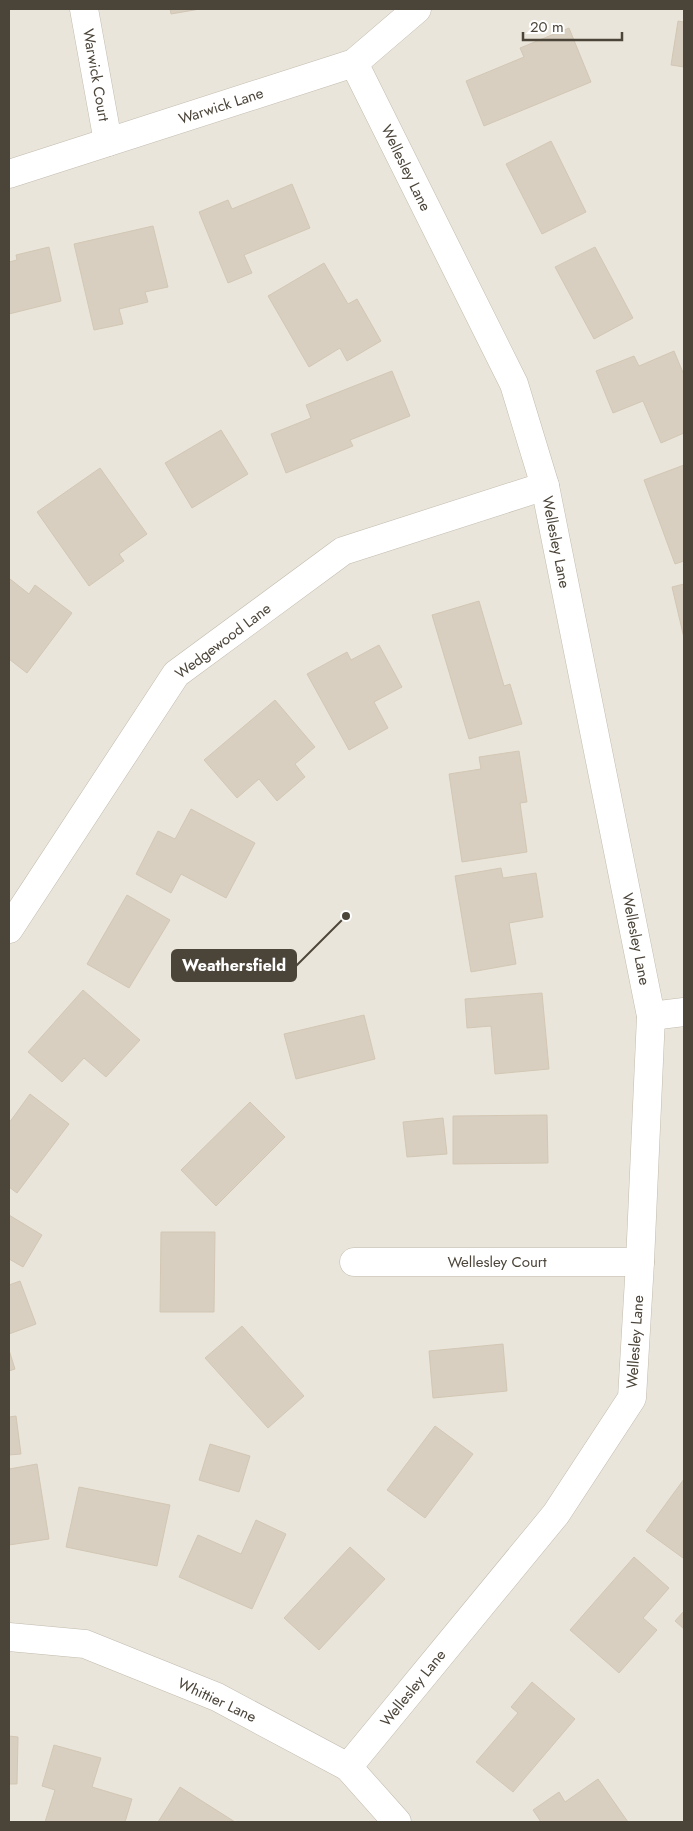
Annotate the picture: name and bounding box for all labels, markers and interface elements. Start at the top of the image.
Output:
scale bar [523,10,622,42]
text: 20 m [530,16,564,38]
street label: Warwick Court [77,27,115,123]
street label: Warwick Lane [176,82,267,130]
street label: Wellesley Lane [376,121,437,215]
street label: Wellesley Lane [536,494,576,590]
street label: Wedgewood Lane [170,597,276,684]
street label: Wellesley Lane [616,891,656,987]
callout: Weathersfield [172,950,296,981]
text: Weathersfield [182,954,286,977]
street label: Wellesley Court [447,1251,547,1273]
street label: Wellesley Lane [621,1294,649,1389]
street label: Wellesley Lane [375,1644,451,1731]
street label: Whittier Lane [174,1672,260,1728]

